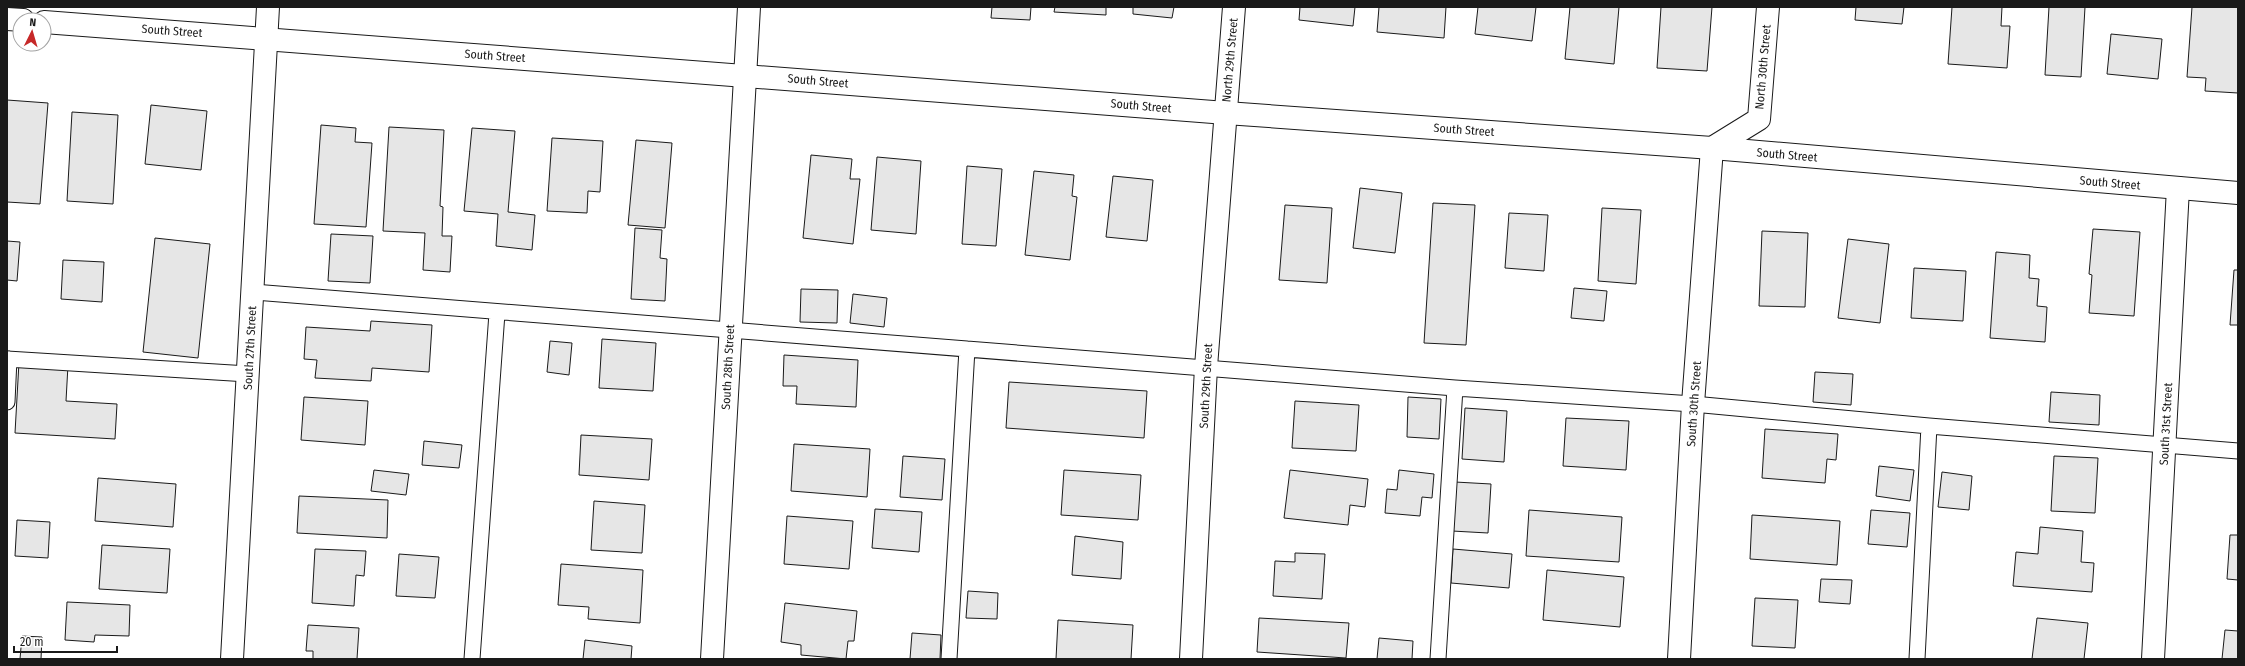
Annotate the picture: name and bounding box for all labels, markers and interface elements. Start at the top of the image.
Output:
north arrow [12,12,52,52]
text: N [29,16,37,29]
street label: North 29th Street [1219,17,1241,103]
street label: South Street [141,22,203,40]
street label: North 30th Street [1752,24,1774,110]
street label: South Street [464,47,526,65]
street label: South Street [787,71,849,91]
street label: South Street [1110,96,1172,116]
street label: South Street [1433,121,1495,139]
street label: South Street [1756,145,1818,165]
street label: South Street [2079,173,2141,193]
street label: South 27th Street [241,305,259,390]
street label: South 28th Street [719,324,737,410]
street label: South 29th Street [1197,343,1215,429]
street label: South 30th Street [1684,361,1704,447]
street label: South 31st Street [2157,382,2175,466]
scale bar [14,628,117,654]
text: 20 m [20,635,44,649]

